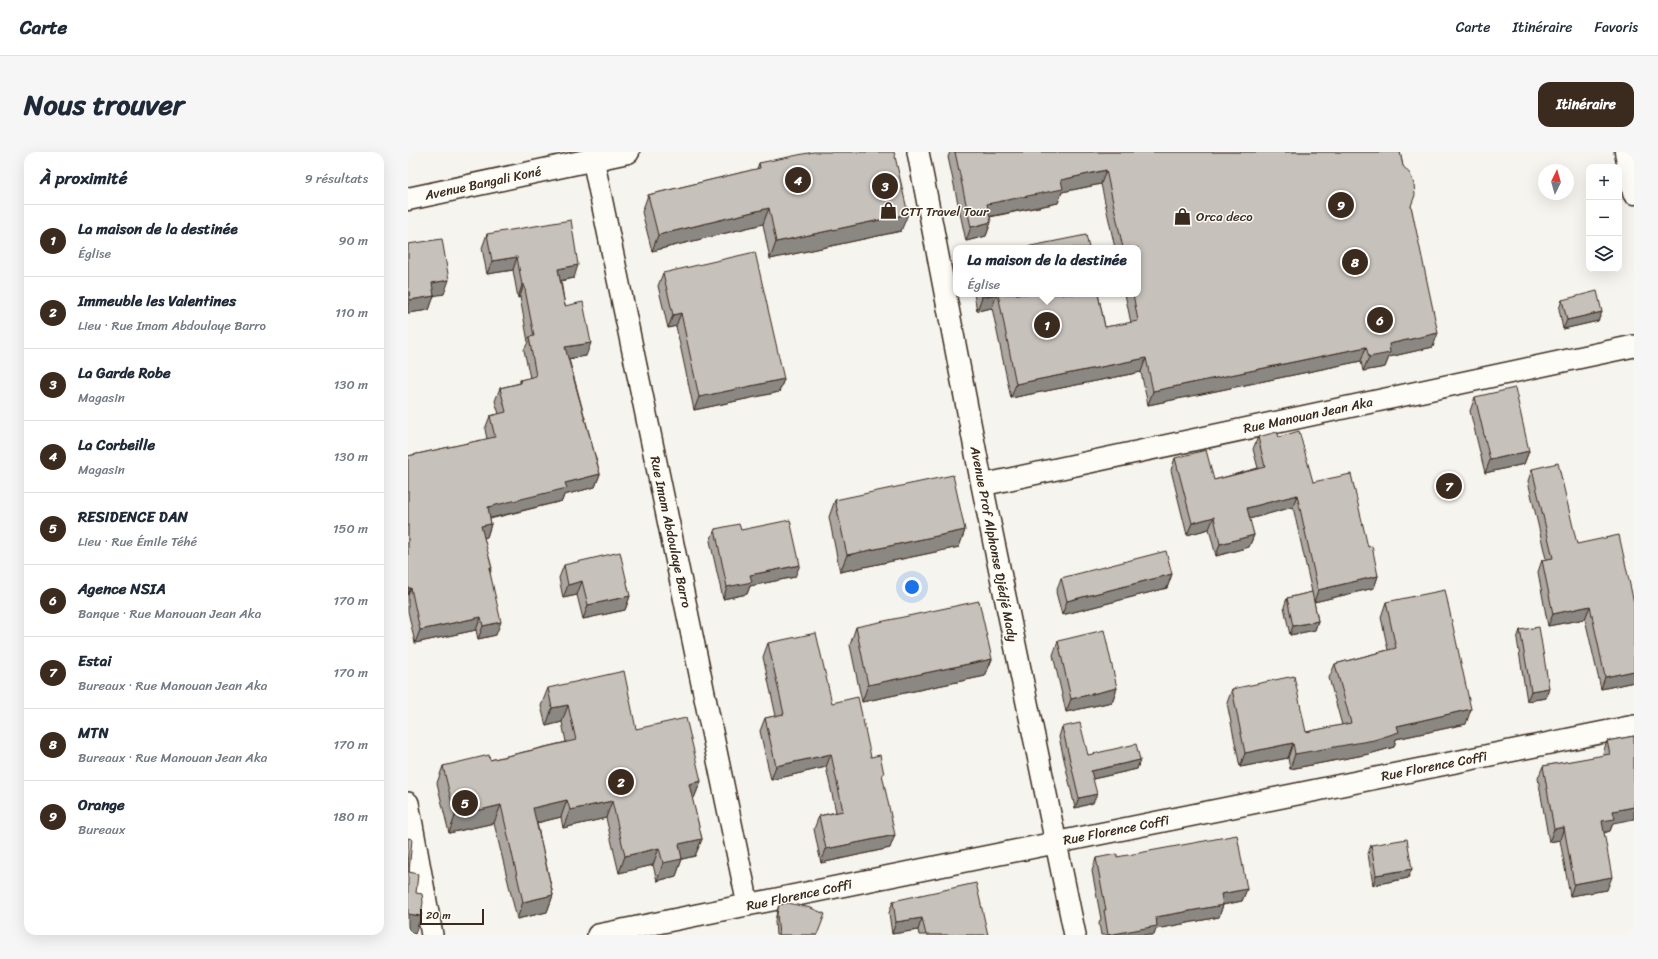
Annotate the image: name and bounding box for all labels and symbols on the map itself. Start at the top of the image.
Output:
street label: Avenue Bangali Koné [422,159,544,207]
north arrow [1538,164,1574,200]
pin: 4 [785,165,811,195]
pin: 3 [872,171,898,201]
pin: 9 [1328,190,1354,220]
place label: CTT Travel Tour [901,200,989,223]
shop icon: CTT Travel Tour [878,201,898,221]
place label: Orca deco [1196,205,1253,228]
shop icon: Orca deco [1173,206,1193,226]
pin: 8 [1342,247,1368,277]
pin: 6 [1367,305,1393,335]
pin: 1 [1034,310,1060,340]
street label: Rue Manouan Jean Aka [1241,390,1375,440]
street label: Avenue Prof Alphonse Djédjé Mady [964,443,1024,644]
street label: Rue Imam Abdoulaye Barro [644,454,698,611]
pin: 7 [1436,471,1462,501]
your location [902,577,922,597]
street label: Rue Florence Coffi [1379,744,1490,788]
pin: 2 [608,767,634,797]
pin: 5 [452,788,478,818]
street label: Rue Florence Coffi [1061,808,1172,852]
street label: Rue Florence Coffi [744,872,855,917]
scale bar [420,907,484,926]

